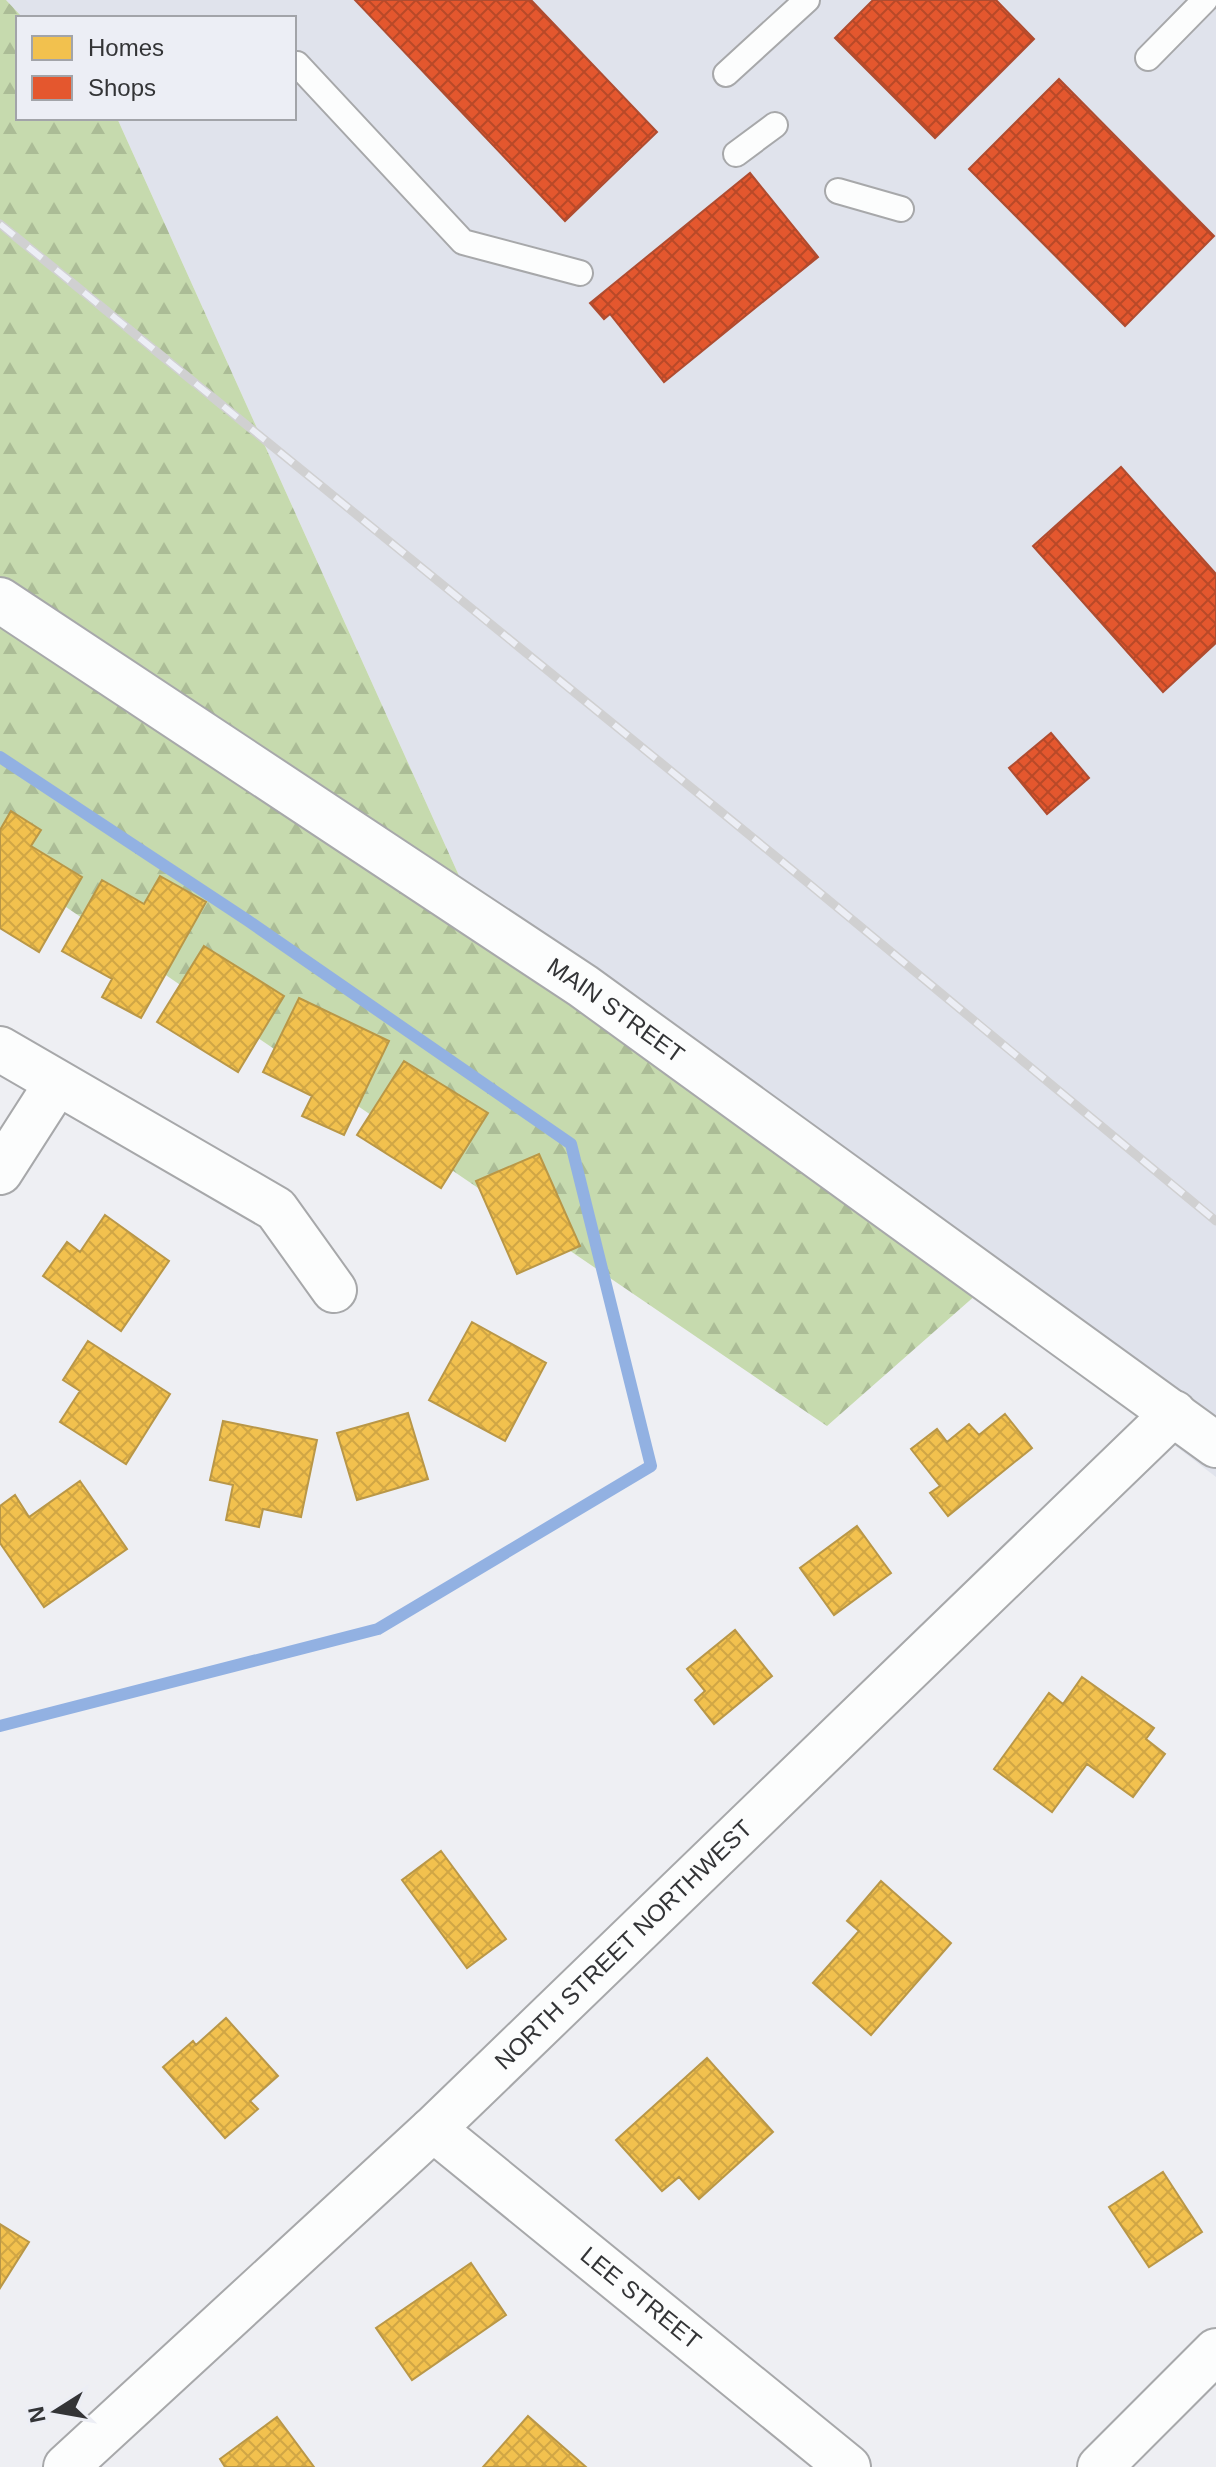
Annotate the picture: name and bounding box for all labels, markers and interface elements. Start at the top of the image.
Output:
legend [16,16,296,120]
text: Homes [88,34,164,61]
text: Shops [88,74,156,101]
street label: MAIN STREET [543,952,690,1068]
street label: NORTH STREET NORTHWEST [489,1814,758,2075]
street label: LEE STREET [576,2241,707,2355]
north arrow [16,2371,96,2451]
text: N [23,2405,51,2425]

